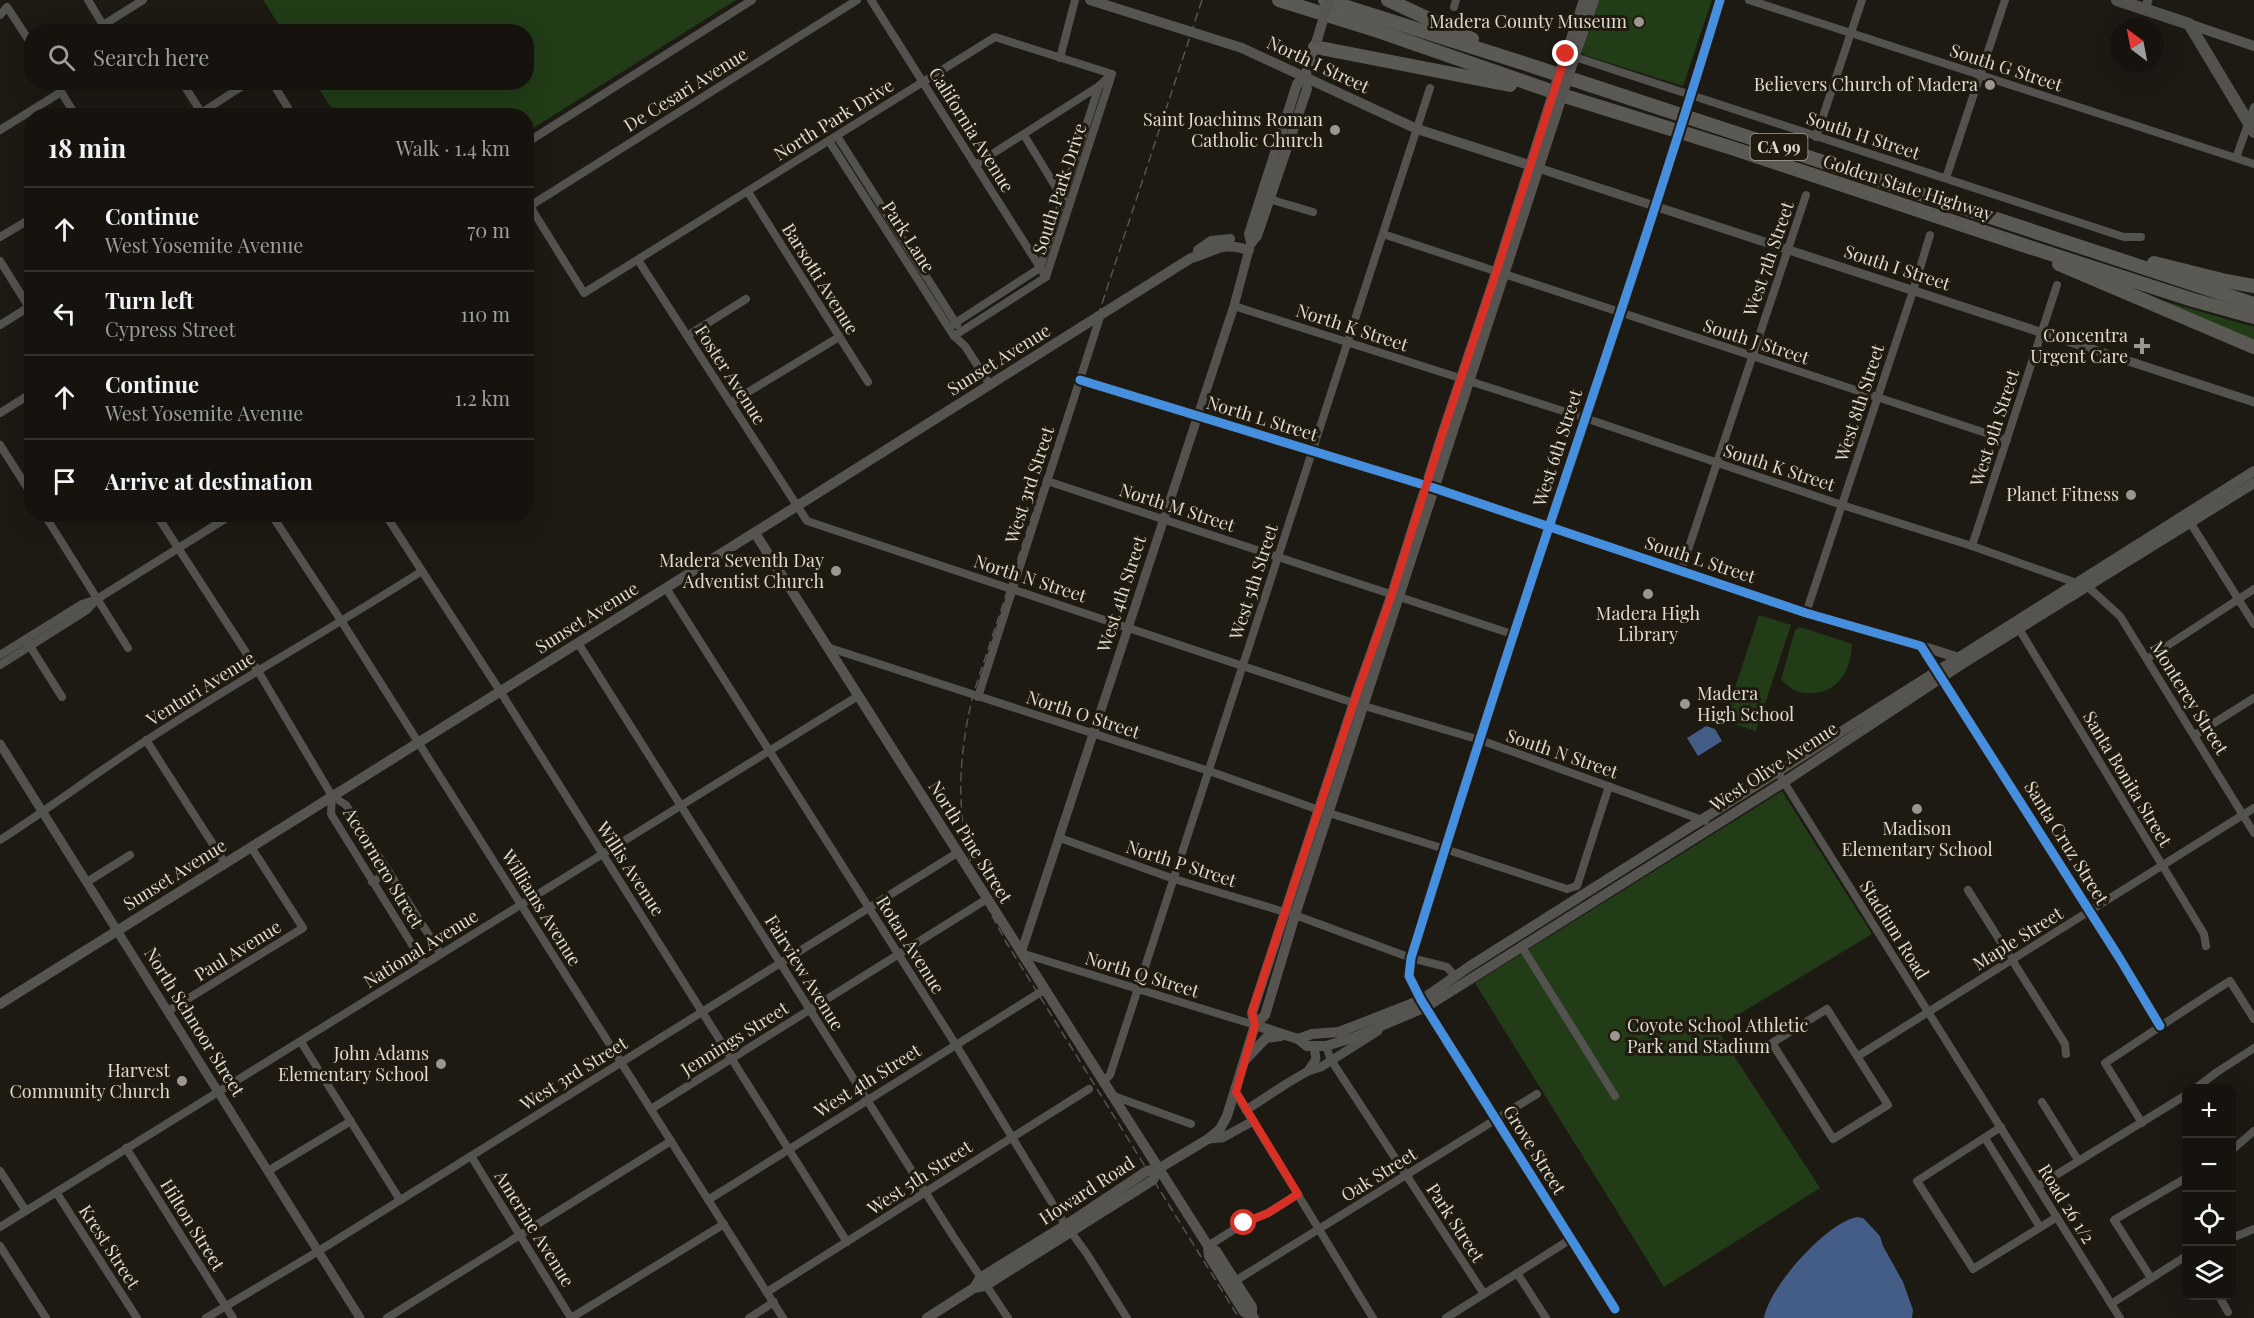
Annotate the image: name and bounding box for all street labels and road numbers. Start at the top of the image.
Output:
street label: North I Street [1263,30,1374,99]
street label: South G Street [1947,38,2066,97]
street label: De Cesari Avenue [619,41,752,137]
street label: California Avenue [924,62,1020,197]
street label: North Park Drive [769,73,898,166]
street label: South H Street [1804,105,1924,165]
street label: South Park Drive [1027,120,1092,257]
road number: CA 99 [1750,134,1808,160]
street label: Golden State Highway [1820,148,1996,226]
street label: Park Lane [877,196,941,277]
street label: West 7th Street [1737,198,1799,320]
street label: Barsotti Avenue [777,218,865,339]
street label: South I Street [1841,239,1954,296]
street label: North K Street [1293,298,1412,357]
street label: South J Street [1700,313,1813,370]
street label: Sunset Avenue [942,318,1055,400]
street label: Foster Avenue [690,320,772,429]
street label: West 8th Street [1828,340,1889,465]
street label: West 9th Street [1964,366,2024,490]
street label: West 6th Street [1527,385,1587,510]
street label: North L Street [1204,390,1321,447]
street label: West 3rd Street [999,422,1059,547]
street label: South K Street [1720,438,1839,497]
street label: North M Street [1116,477,1239,537]
street label: West 5th Street [1223,520,1283,643]
street label: South L Street [1642,530,1759,588]
street label: West 4th Street [1091,532,1151,656]
street label: North N Street [971,549,1090,608]
street label: Sunset Avenue [530,576,643,658]
street label: Monterey Street [2145,636,2235,759]
street label: Venturi Avenue [141,645,259,732]
street label: North O Street [1024,684,1144,744]
street label: Santa Bonita Street [2078,706,2178,851]
street label: West Olive Avenue [1704,716,1842,817]
street label: South N Street [1503,723,1622,784]
street label: North Pine Street [924,776,1018,908]
street label: Santa Cruz Street [2019,776,2115,909]
street label: Accornero Street [338,802,430,933]
street label: Willis Avenue [591,816,670,920]
street label: Sunset Avenue [118,833,231,915]
street label: North P Street [1123,834,1240,892]
street label: Williams Avenue [496,844,587,970]
street label: Stadium Road [1855,875,1935,984]
street label: Rotan Avenue [871,891,950,998]
street label: Maple Street [1968,901,2068,975]
street label: National Avenue [359,903,482,993]
street label: Fairview Avenue [760,910,850,1035]
street label: Paul Avenue [189,914,285,986]
street label: North Schnoor Street [139,942,251,1101]
street label: North Q Street [1082,945,1203,1003]
street label: Jennings Street [675,995,793,1081]
street label: West 3rd Street [515,1030,632,1116]
street label: West 4th Street [809,1038,926,1123]
street label: Grove Street [1498,1100,1572,1199]
street label: West 5th Street [862,1134,977,1220]
street label: Oak Street [1336,1141,1421,1207]
street label: Howard Road [1034,1150,1139,1230]
street label: Road 26 1/2 [2033,1159,2101,1248]
street label: Amerine Avenue [489,1165,580,1291]
street label: Hilton Street [155,1174,231,1275]
street label: Park Street [1421,1178,1491,1267]
street label: Krest Street [74,1200,146,1294]

